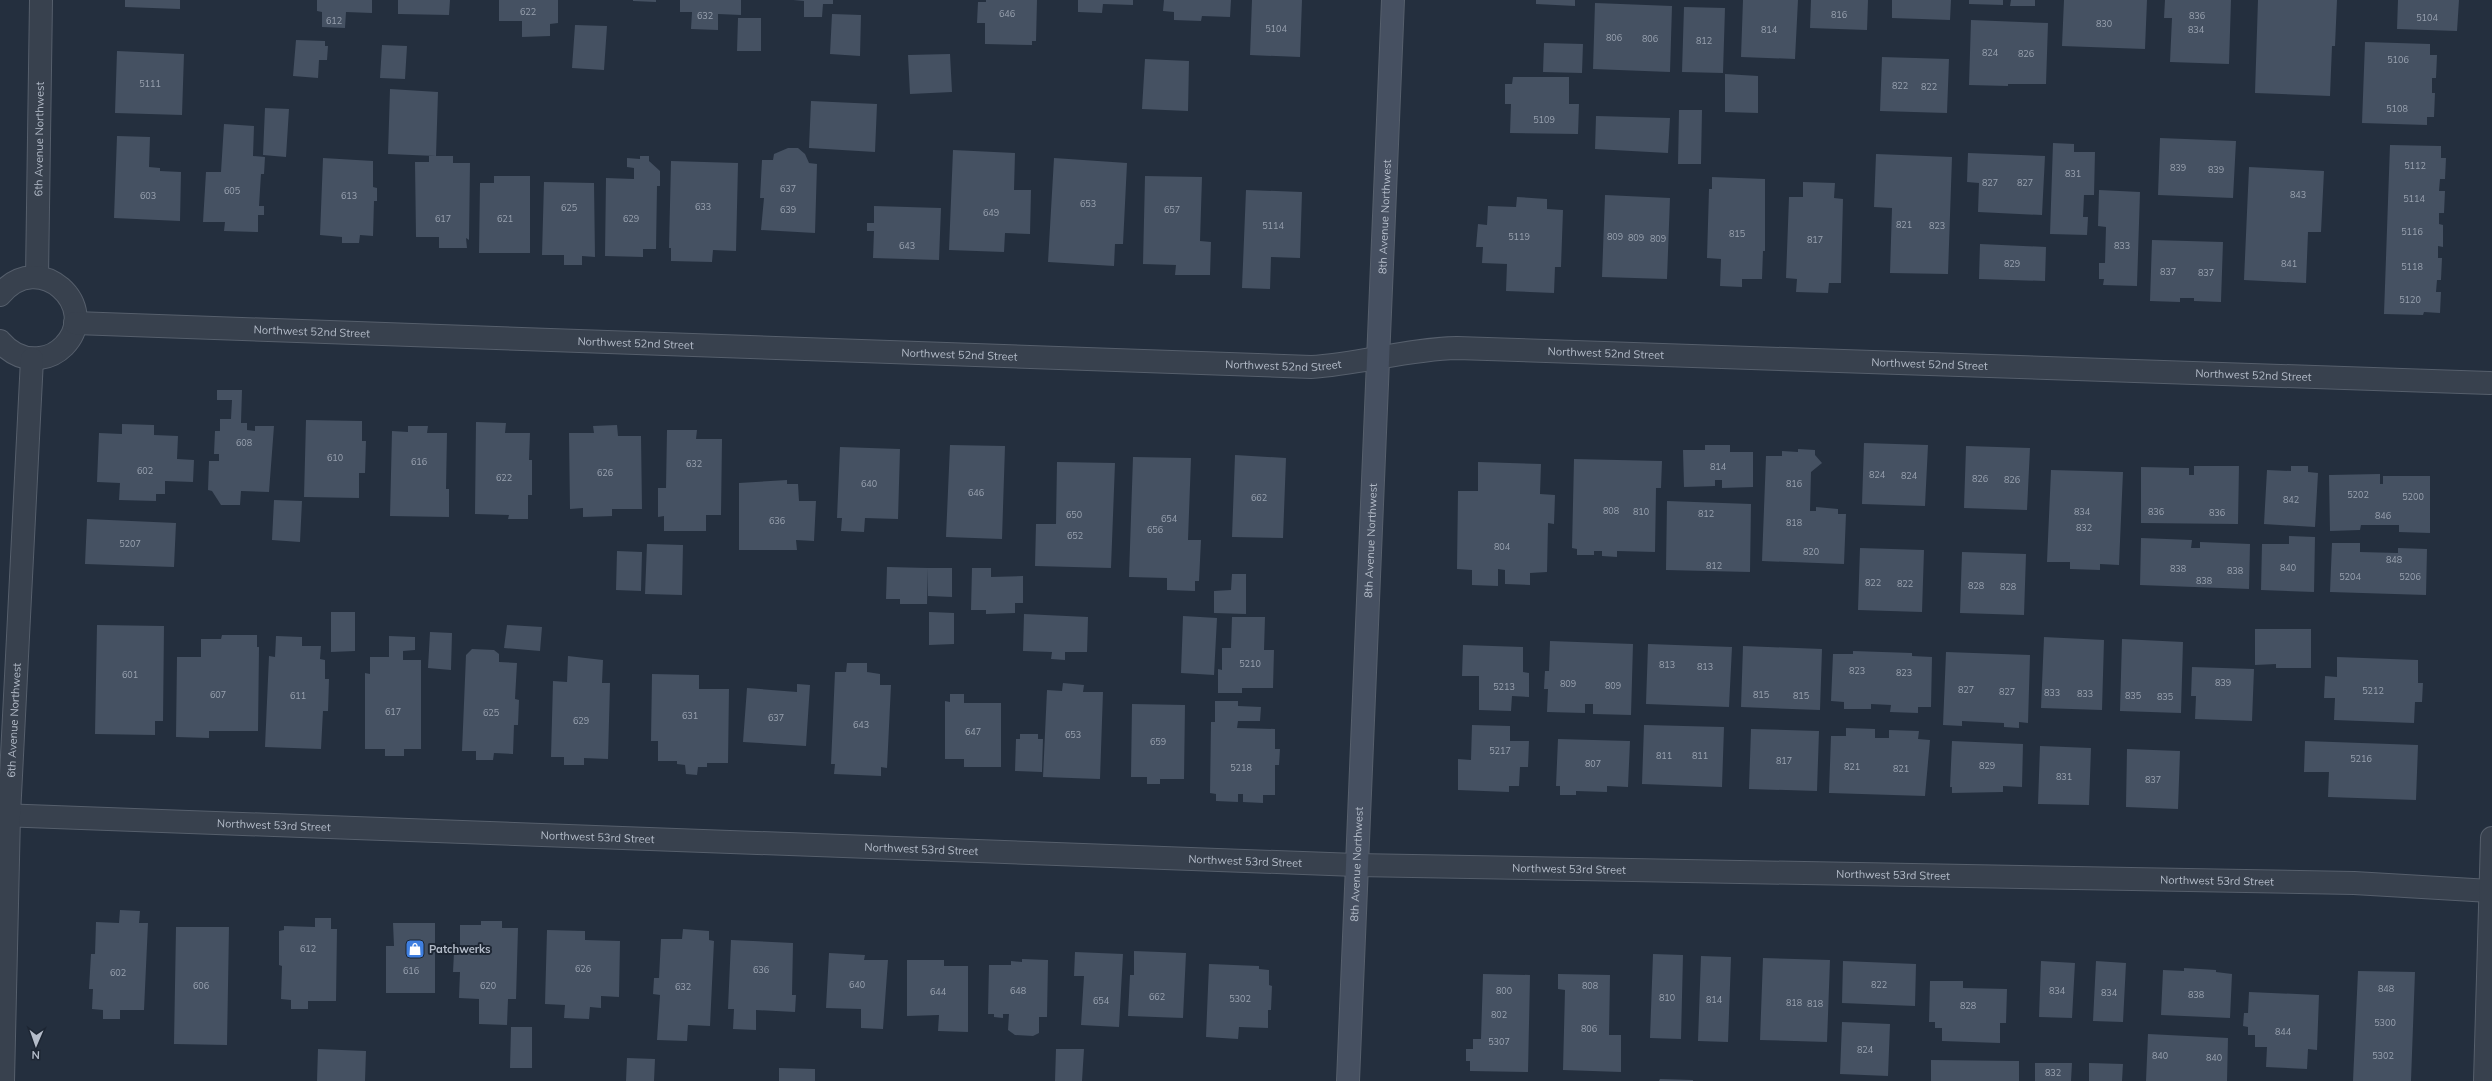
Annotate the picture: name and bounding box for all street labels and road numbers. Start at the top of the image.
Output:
street label: 6th Avenue Northwest [31,81,47,197]
street label: 8th Avenue Northwest [1375,159,1394,274]
street label: Northwest 52nd Street [253,322,370,341]
street label: Northwest 52nd Street [577,334,694,352]
street label: Northwest 52nd Street [1547,344,1664,362]
street label: Northwest 52nd Street [901,345,1018,364]
street label: Northwest 52nd Street [1871,355,1988,373]
street label: Northwest 52nd Street [1225,357,1342,374]
street label: Northwest 52nd Street [2195,366,2312,384]
street label: 8th Avenue Northwest [1361,483,1380,598]
street label: 6th Avenue Northwest [4,662,24,778]
street label: 8th Avenue Northwest [1347,806,1366,922]
street label: Northwest 53rd Street [217,816,331,834]
street label: Northwest 53rd Street [540,828,655,846]
street label: Northwest 53rd Street [864,840,979,858]
street label: Northwest 53rd Street [1188,852,1302,870]
street label: Northwest 53rd Street [1512,861,1626,877]
street label: Northwest 53rd Street [1836,867,1950,883]
street label: Northwest 53rd Street [2160,873,2274,889]

